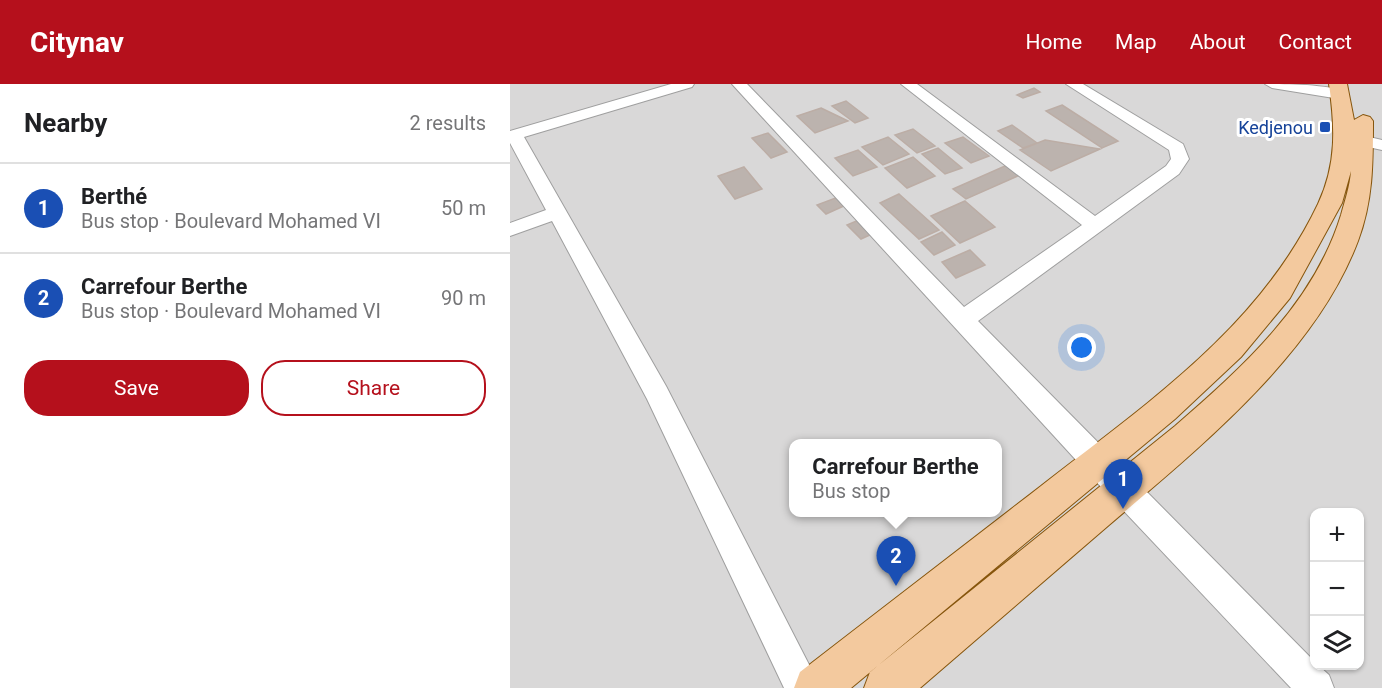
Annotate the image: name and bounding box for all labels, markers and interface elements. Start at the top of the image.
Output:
text: Citynav [30,26,124,59]
text: Home [1026,30,1082,54]
text: Map [1115,30,1157,54]
text: About [1190,30,1246,54]
text: Contact [1279,30,1352,54]
text: Nearby [24,108,107,138]
text: 2 results [410,111,486,135]
place label: Kedjenou [1238,117,1313,138]
marker: Kedjenou [1318,120,1332,134]
text: Berthé [81,184,147,209]
text: 1 [38,196,49,220]
text: 50 m [441,196,486,220]
text: Bus stop · Boulevard Mohamed VI [81,209,381,233]
text: Carrefour Berthe [81,274,247,299]
text: 2 [38,286,49,310]
text: 90 m [441,286,486,310]
text: Bus stop · Boulevard Mohamed VI [81,299,381,323]
your location [1067,333,1096,362]
button: Save [24,360,249,416]
button: Share [261,360,486,416]
popup [789,439,1002,517]
text: Carrefour Berthe [812,454,979,479]
pin: 1 [1104,460,1142,509]
text: Bus stop [812,479,890,503]
map controls [1310,508,1364,670]
button: + [1310,508,1364,562]
pin: 2 [876,536,916,586]
button: − [1310,562,1364,616]
button: layers [1310,616,1364,670]

